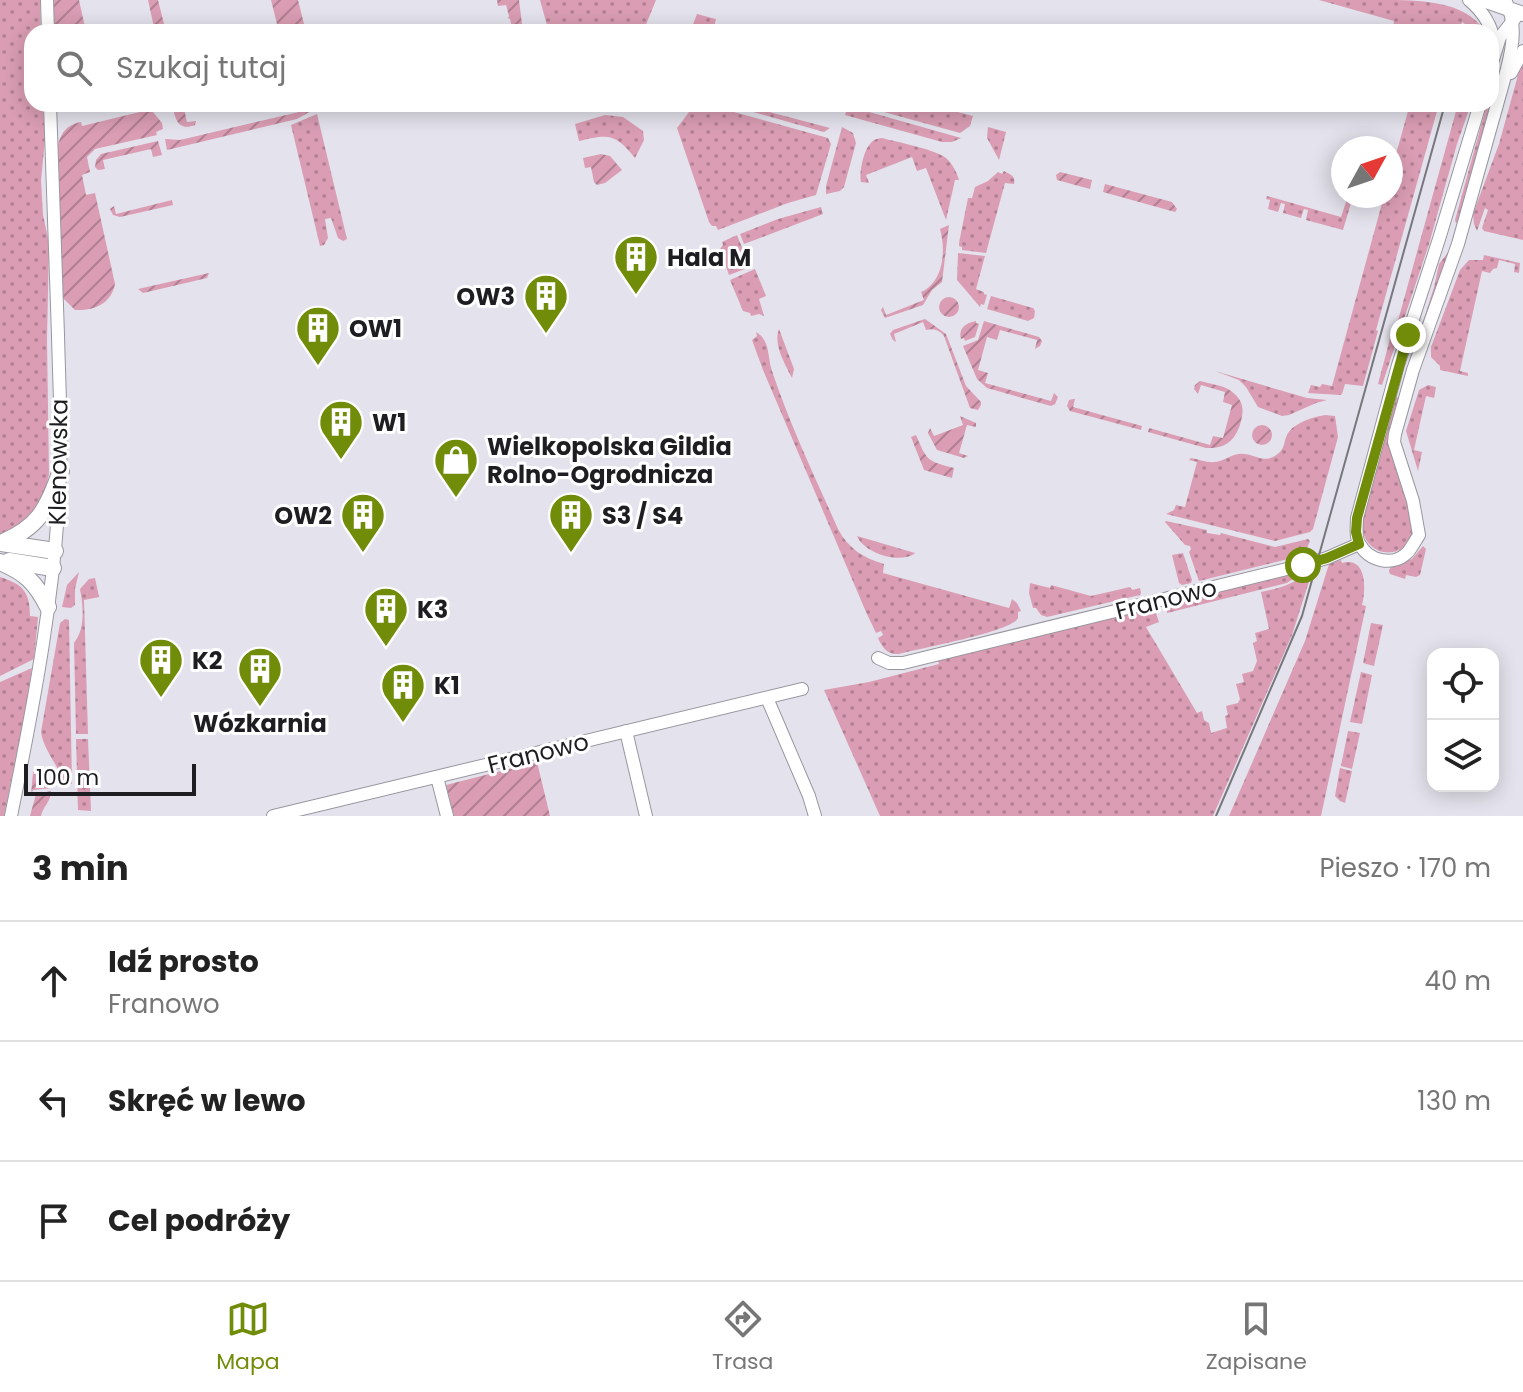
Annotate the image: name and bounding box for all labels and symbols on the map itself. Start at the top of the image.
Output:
north arrow [1331,136,1403,208]
building icon: Hala M [612,233,660,296]
place label: Hala M [667,241,751,274]
building icon: OW3 [522,272,570,335]
place label: OW3 [456,280,515,313]
building icon: OW1 [294,304,342,367]
place label: OW1 [349,312,402,345]
route end [1390,317,1426,353]
street label: Klenowska [40,398,76,526]
building icon: W1 [317,398,365,461]
place label: W1 [372,406,406,439]
place label: Wielkopolska Gildia Rolno-Ogrodnicza [487,430,732,491]
shop icon: Wielkopolska Gildia Rolno-Ogrodnicza [432,436,480,499]
building icon: OW2 [339,491,387,554]
building icon: S3 / S4 [547,491,595,554]
place label: OW2 [274,499,332,532]
place label: S3 / S4 [602,499,683,532]
route start [1285,547,1321,583]
street label: Franowo [1112,571,1220,627]
building icon: K3 [362,585,410,648]
place label: K3 [417,593,448,626]
building icon: K2 [137,636,185,699]
place label: K2 [192,644,222,677]
building icon: Wózkarnia [236,645,284,708]
building icon: K1 [379,661,427,724]
place label: K1 [434,669,460,702]
place label: Wózkarnia [193,707,327,740]
street label: Franowo [484,725,592,781]
scale bar [24,760,196,796]

